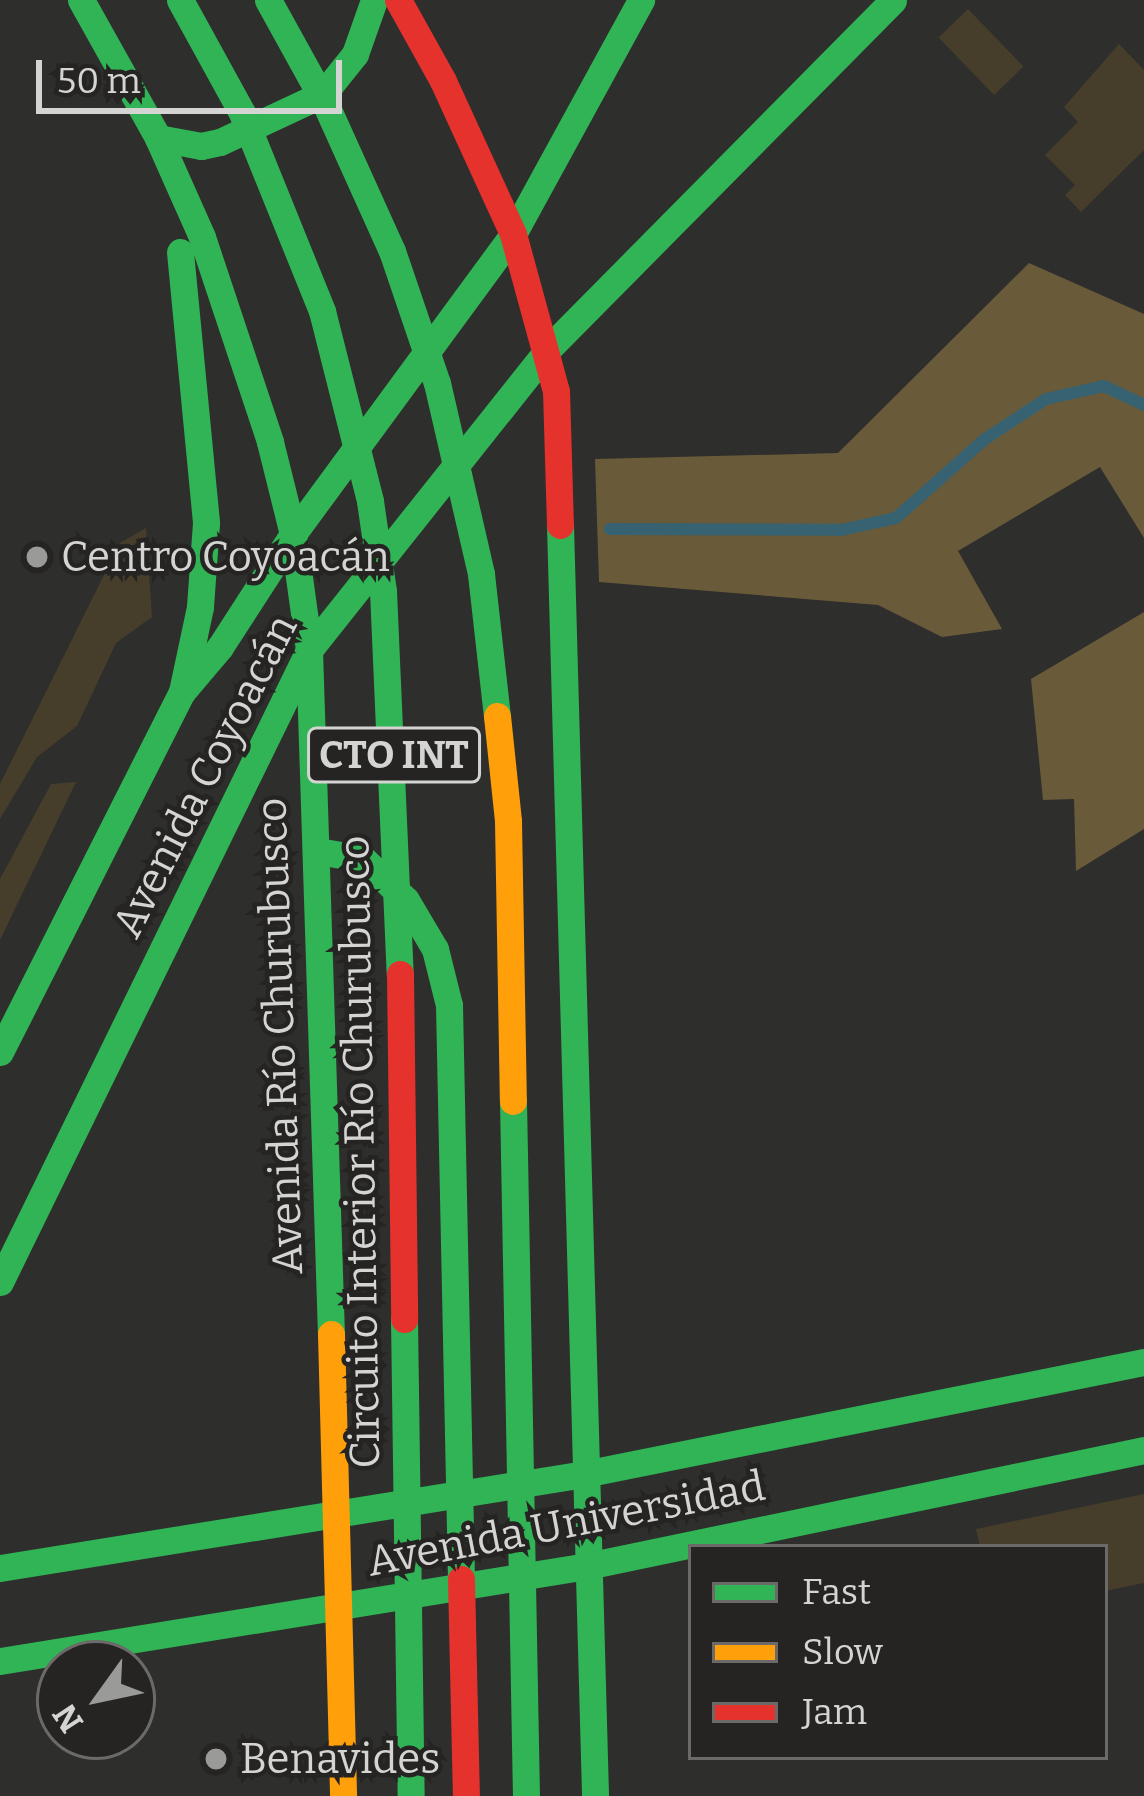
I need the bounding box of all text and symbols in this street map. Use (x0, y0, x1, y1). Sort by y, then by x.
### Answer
scale bar (42, 36, 348, 110)
text: 50 m (57, 59, 141, 103)
place label: Centro Coyoacán (61, 532, 390, 582)
marker: Centro Coyoacán (24, 544, 50, 570)
street label: Avenida Coyoacán (102, 606, 308, 946)
road number: CTO INT (307, 722, 481, 788)
street label: Avenida Río Churubusco (246, 797, 314, 1275)
street label: Circuito Interior Río Churubusco (329, 835, 391, 1469)
street label: Avenida Universidad (363, 1461, 769, 1587)
legend (688, 1544, 1108, 1760)
text: Fast (802, 1570, 871, 1614)
text: Slow (802, 1630, 883, 1674)
north arrow (36, 1640, 156, 1760)
text: Jam (802, 1690, 867, 1734)
text: N (45, 1696, 92, 1740)
place label: Benavides (240, 1734, 440, 1784)
marker: Benavides (203, 1746, 229, 1772)

